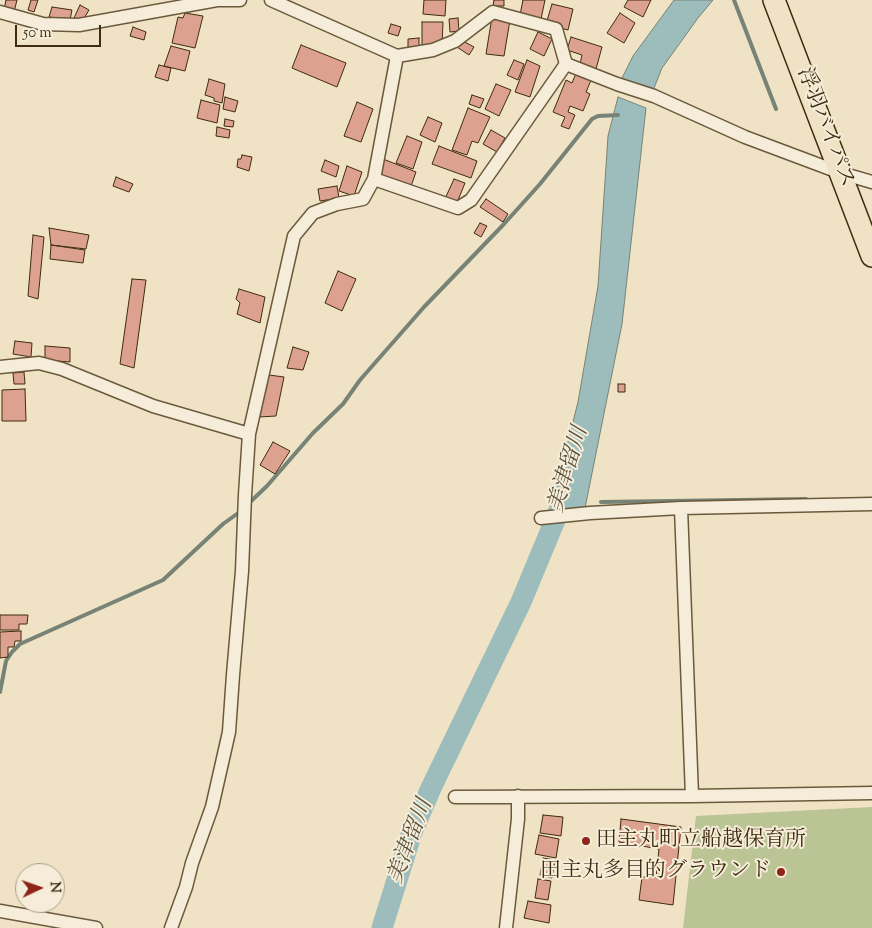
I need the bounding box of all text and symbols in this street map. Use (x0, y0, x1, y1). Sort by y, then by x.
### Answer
scale bar (18, 15, 104, 47)
text: 50 m (23, 23, 52, 44)
street label: 浮羽バイパス (790, 65, 858, 191)
water label: 美津留川 (545, 424, 595, 516)
water label: 美津留川 (384, 796, 440, 888)
place label: 田主丸町立船越保育所 (596, 828, 806, 854)
marker: 田主丸町立船越保育所 (580, 835, 592, 847)
place label: 田主丸多目的グラウンド (540, 859, 771, 885)
north arrow (15, 863, 65, 913)
marker: 田主丸多目的グラウンド (775, 866, 787, 878)
text: N (44, 881, 64, 893)

